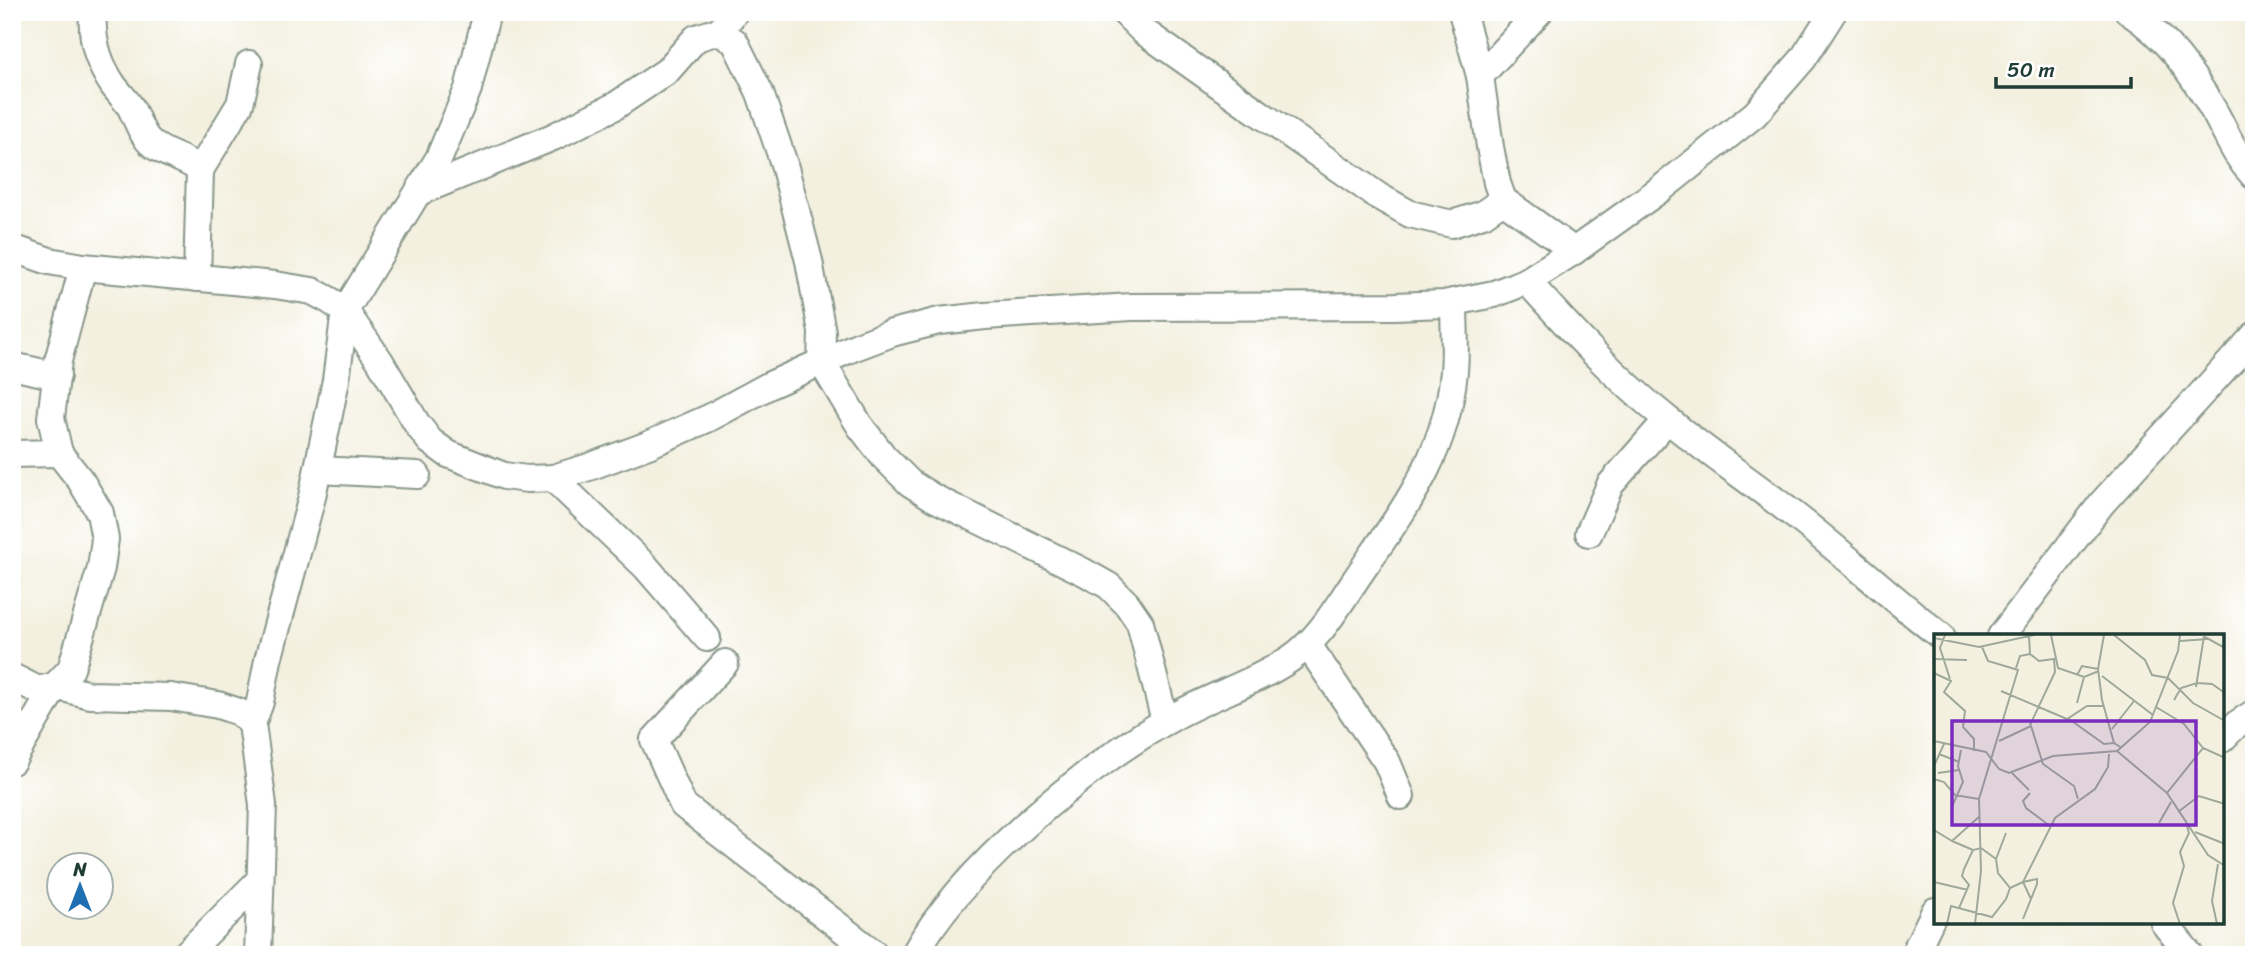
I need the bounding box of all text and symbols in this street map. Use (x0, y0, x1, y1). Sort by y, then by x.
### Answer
scale bar (1996, 46, 2131, 90)
text: 50 m (2007, 51, 2055, 89)
inset map (1934, 634, 2224, 925)
north arrow (46, 852, 116, 922)
text: N (72, 853, 87, 886)

